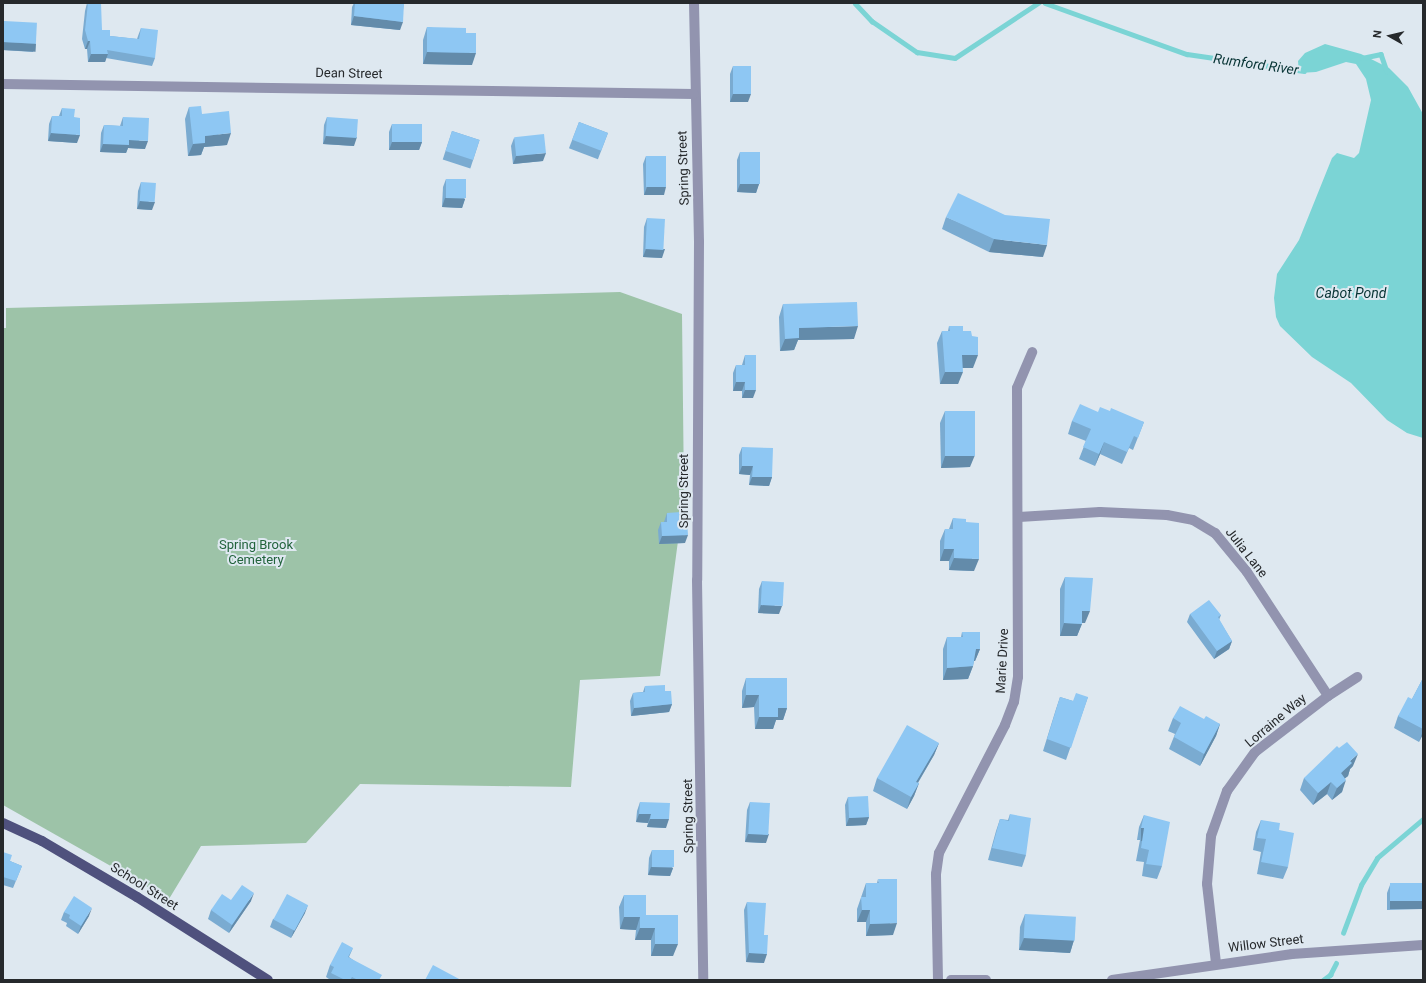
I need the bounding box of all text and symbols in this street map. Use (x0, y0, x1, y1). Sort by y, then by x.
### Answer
north arrow (1370, 16, 1410, 56)
text: N (1371, 30, 1385, 39)
water label: Rumford River (1212, 50, 1300, 78)
street label: Dean Street (315, 66, 383, 82)
street label: Spring Street (675, 130, 693, 206)
water label: Cabot Pond (1316, 285, 1386, 301)
street label: Spring Street (676, 454, 692, 528)
street label: Julia Lane (1222, 525, 1270, 581)
park label: Spring Brook Cemetery (219, 538, 293, 569)
street label: Marie Drive (994, 628, 1012, 694)
street label: Lorraine Way (1242, 691, 1310, 751)
street label: Spring Street (681, 779, 697, 853)
street label: School Street (107, 860, 181, 914)
street label: Willow Street (1227, 932, 1305, 956)

